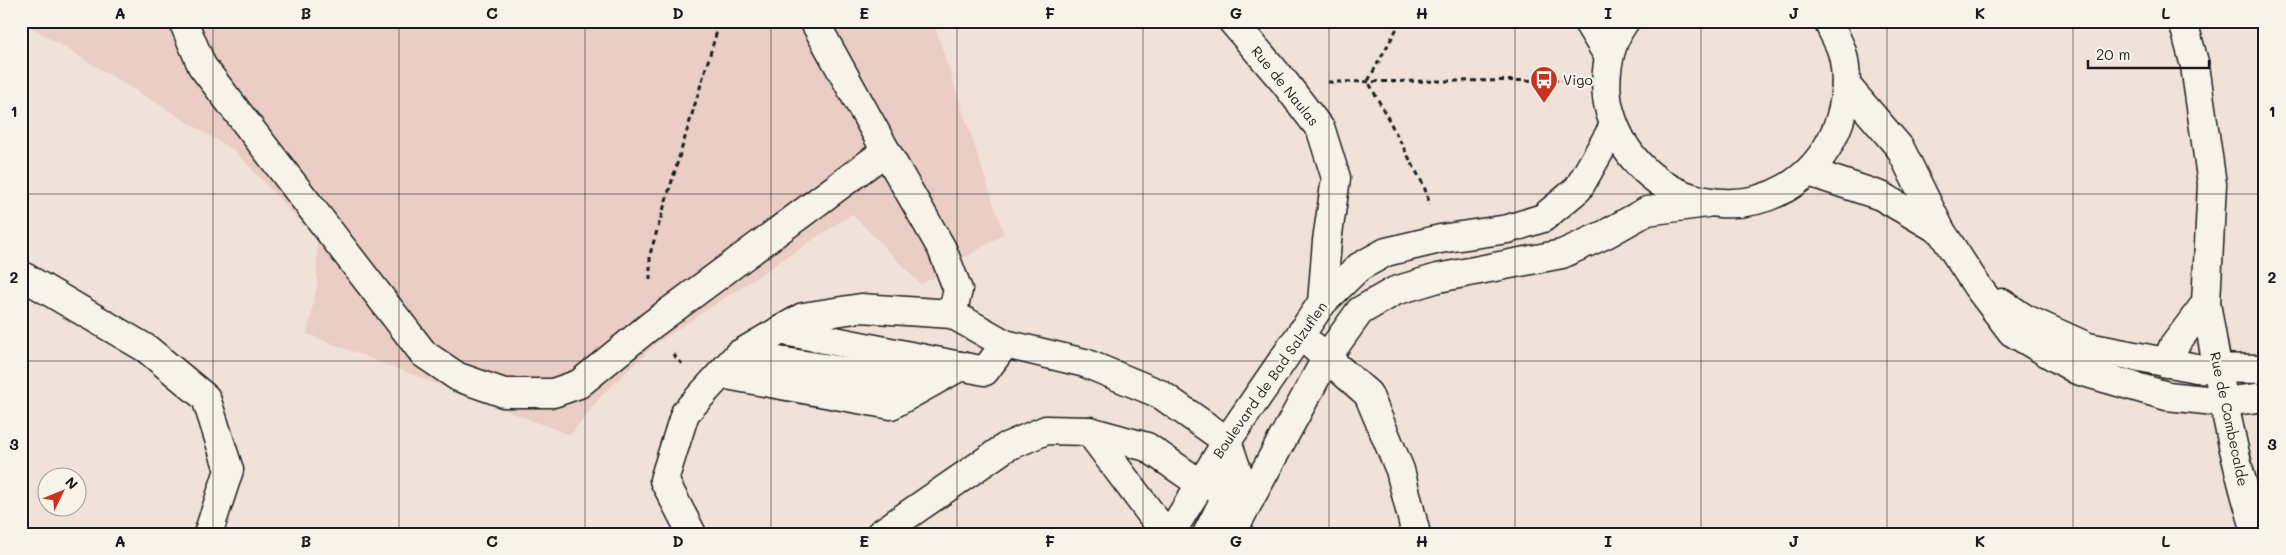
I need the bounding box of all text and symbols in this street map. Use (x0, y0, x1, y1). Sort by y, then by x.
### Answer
text: A (114, 2, 126, 23)
text: B (301, 2, 311, 23)
text: C (486, 2, 498, 23)
text: D (672, 2, 684, 23)
text: E (859, 2, 869, 23)
text: F (1045, 2, 1055, 23)
text: G (1230, 2, 1242, 23)
text: H (1416, 2, 1428, 23)
text: I (1604, 2, 1612, 23)
text: J (1789, 2, 1799, 23)
text: K (1975, 2, 1985, 23)
text: L (2161, 2, 2171, 23)
scale bar (2088, 38, 2210, 70)
street label: Rue de Naulas (1247, 42, 1323, 130)
text: 20 m (2096, 44, 2130, 64)
bus stop icon: Vigo (1529, 65, 1559, 104)
place label: Vigo (1563, 70, 1593, 89)
text: 1 (10, 100, 18, 121)
text: 1 (2268, 100, 2276, 121)
text: 2 (10, 266, 19, 287)
text: 2 (2268, 266, 2277, 287)
street label: Boulevard de Bad Salzuflen (1208, 298, 1331, 462)
street label: Rue de Combecalde (2206, 350, 2253, 488)
text: 3 (9, 433, 19, 454)
text: 3 (2267, 433, 2277, 454)
north arrow (38, 468, 88, 518)
text: N (61, 472, 82, 493)
text: A (114, 530, 126, 551)
text: B (301, 530, 311, 551)
text: C (486, 530, 498, 551)
text: D (672, 530, 684, 551)
text: E (859, 530, 869, 551)
text: F (1045, 530, 1055, 551)
text: G (1230, 530, 1242, 551)
text: H (1416, 530, 1428, 551)
text: I (1604, 530, 1612, 551)
text: J (1789, 530, 1799, 551)
text: K (1975, 530, 1985, 551)
text: L (2161, 530, 2171, 551)

